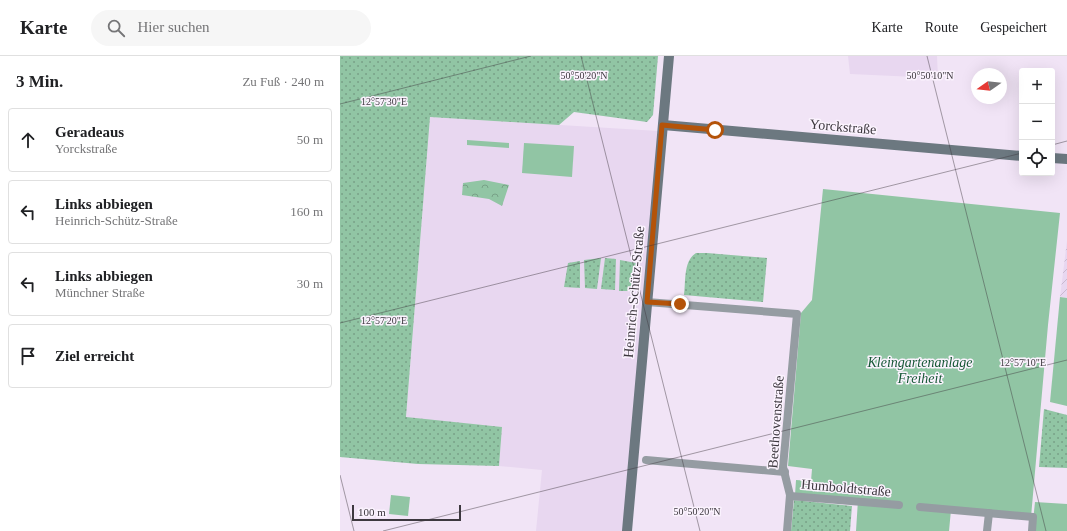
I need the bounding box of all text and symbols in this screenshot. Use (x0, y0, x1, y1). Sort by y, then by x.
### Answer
search box (91, 10, 371, 46)
text: Karte (20, 17, 67, 38)
icon: search (105, 17, 127, 39)
text: Hier suchen (137, 19, 210, 35)
text: Karte (872, 20, 903, 35)
text: Route (925, 20, 958, 35)
text: Gespeichert (980, 20, 1047, 35)
north arrow (971, 68, 1007, 104)
map controls (1019, 68, 1055, 176)
button: + (1019, 68, 1055, 104)
text: 50°50'20"N (560, 70, 608, 81)
text: 50°50'10"N (906, 70, 954, 81)
text: 3 Min. (16, 72, 63, 91)
text: Zu Fuß · 240 m (242, 74, 324, 89)
text: 12°57'30"E (361, 96, 407, 107)
button: − (1019, 104, 1055, 140)
street label: Yorckstraße (809, 117, 877, 137)
route start (706, 121, 724, 139)
text: Geradeaus (55, 124, 124, 140)
icon: ahead (17, 129, 39, 151)
text: 50 m (297, 132, 323, 147)
button: locate (1019, 140, 1055, 176)
text: Yorckstraße (55, 141, 117, 156)
text: Links abbiegen (55, 196, 153, 212)
icon: left (17, 201, 39, 223)
text: 160 m (290, 204, 323, 219)
text: Heinrich-Schütz-Straße (55, 213, 178, 228)
street label: Heinrich-Schütz-Straße (621, 226, 647, 358)
text: Links abbiegen (55, 268, 153, 284)
icon: left (17, 273, 39, 295)
text: 30 m (297, 276, 323, 291)
text: Münchner Straße (55, 285, 145, 300)
route end (671, 295, 689, 313)
text: 12°57'20"E (361, 315, 407, 326)
icon: arrive (17, 345, 39, 367)
text: Ziel erreicht (55, 348, 134, 364)
park label: Kleingartenanlage Freiheit (867, 355, 973, 386)
text: 12°57'10"E (1000, 357, 1046, 368)
street label: Beethovenstraße (765, 375, 787, 469)
street label: Humboldtstraße (800, 477, 892, 499)
scale bar (352, 503, 461, 522)
text: 100 m (358, 506, 386, 518)
text: 50°50'20"N (673, 506, 721, 517)

